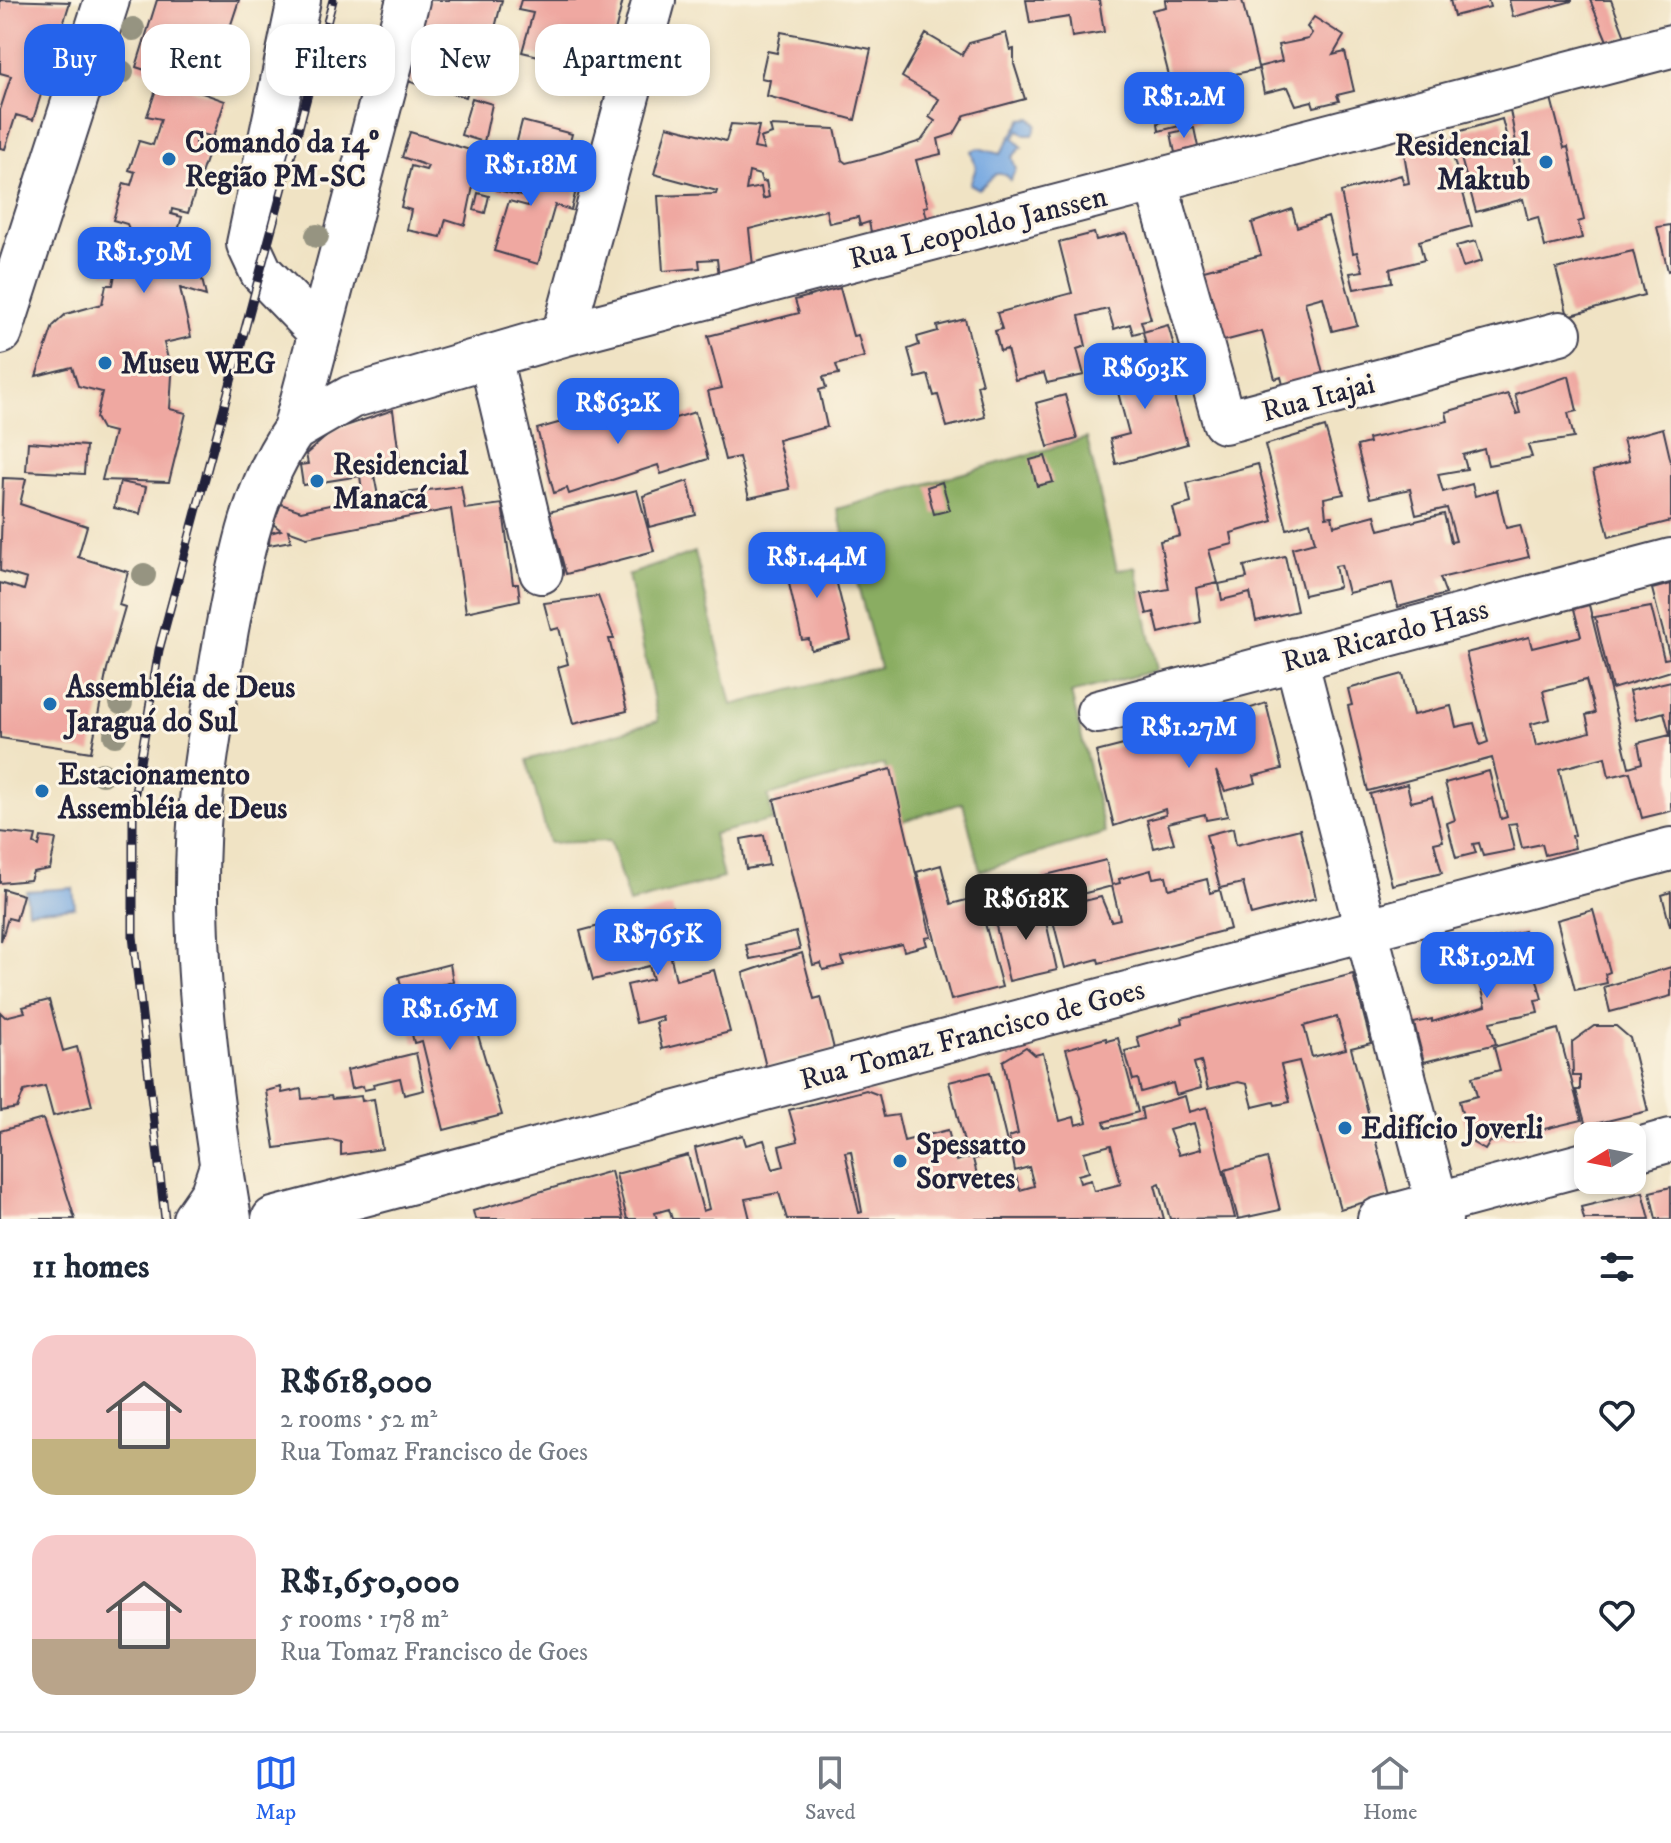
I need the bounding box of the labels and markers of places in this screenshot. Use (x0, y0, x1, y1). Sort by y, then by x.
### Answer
pin: R$1.2M (1119, 72, 1249, 140)
place label: Comando da 14º Região PM-SC (185, 125, 380, 196)
place label: Residencial Maktub (1395, 128, 1531, 199)
pin: R$1.18M (457, 140, 605, 208)
marker: Comando da 14º Região PM-SC (160, 150, 178, 168)
marker: Residencial Maktub (1537, 153, 1555, 171)
pin: R$1.59M (70, 227, 218, 295)
pin: R$693K (1080, 343, 1210, 411)
place label: Museu WEG (121, 346, 276, 383)
marker: Museu WEG (96, 354, 114, 372)
pin: R$632K (553, 378, 683, 446)
place label: Residencial Manacá (333, 447, 469, 518)
marker: Residencial Manacá (308, 472, 326, 490)
pin: R$1.44M (743, 532, 891, 600)
place label: Assembléia de Deus Jaraguá do Sul (63, 670, 295, 741)
marker: Assembléia de Deus Jaraguá do Sul (41, 695, 59, 713)
pin: R$1.27M (1115, 702, 1263, 770)
place label: Estacionamento Assembléia de Deus (57, 757, 287, 828)
marker: Estacionamento Assembléia de Deus (33, 782, 51, 800)
pin: R$618K (961, 874, 1091, 942)
pin: R$765K (593, 909, 723, 977)
pin: R$1.92M (1413, 932, 1561, 1000)
pin: R$1.65M (376, 984, 524, 1052)
place label: Edifício Joverli (1361, 1111, 1543, 1148)
marker: Edifício Joverli (1336, 1119, 1354, 1137)
place label: Spessatto Sorvetes (916, 1127, 1026, 1198)
marker: Spessatto Sorvetes (891, 1152, 909, 1170)

